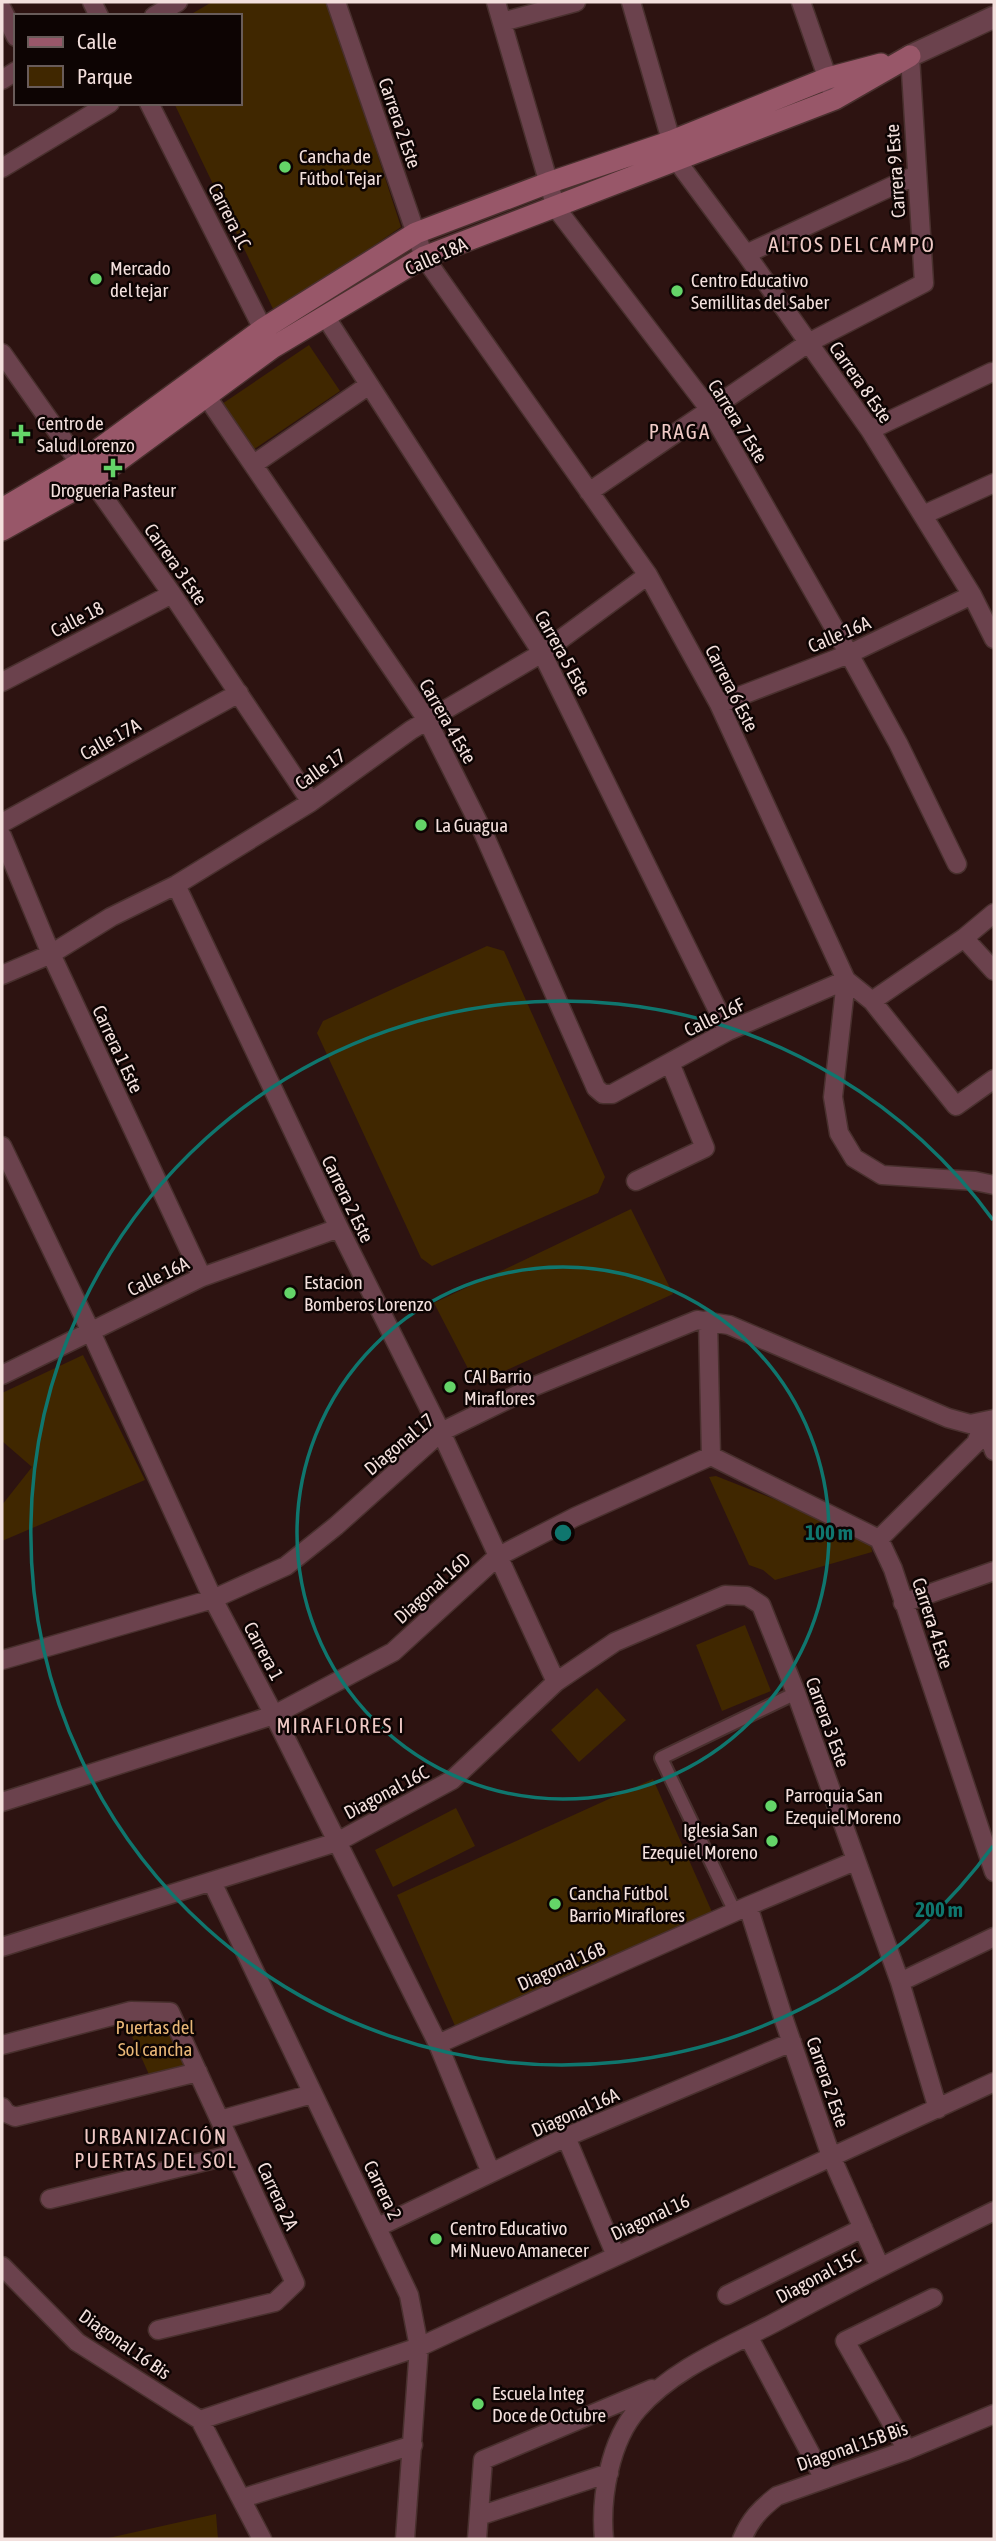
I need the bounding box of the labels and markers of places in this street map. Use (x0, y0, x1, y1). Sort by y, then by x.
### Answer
place label: Cancha de Fútbol Tejar (299, 145, 382, 189)
marker: Cancha de Fútbol Tejar (277, 159, 293, 175)
place label: Mercado del tejar (110, 257, 171, 301)
place label: Centro Educativo Semillitas del Saber (691, 269, 829, 313)
marker: Mercado del tejar (88, 271, 104, 287)
marker: Centro Educativo Semillitas del Saber (669, 283, 685, 299)
place label: Centro de Salud Lorenzo (37, 412, 135, 456)
marker: Centro de Salud Lorenzo (11, 424, 31, 444)
marker: Drogueria Pasteur (105, 460, 121, 476)
place label: Drogueria Pasteur (50, 479, 176, 501)
place label: La Guagua (435, 814, 508, 836)
marker: La Guagua (413, 817, 429, 833)
place label: Estacion Bomberos Lorenzo (304, 1271, 432, 1315)
marker: Estacion Bomberos Lorenzo (282, 1285, 298, 1301)
place label: CAI Barrio Miraflores (464, 1365, 535, 1409)
marker: CAI Barrio Miraflores (442, 1379, 458, 1395)
centre of rings (551, 1521, 575, 1545)
place label: Parroquia San Ezequiel Moreno (785, 1784, 901, 1828)
marker: Parroquia San Ezequiel Moreno (763, 1798, 779, 1814)
place label: Iglesia San Ezequiel Moreno (642, 1819, 758, 1863)
marker: Iglesia San Ezequiel Moreno (764, 1833, 780, 1849)
place label: Cancha Fútbol Barrio Miraflores (569, 1882, 685, 1926)
marker: Cancha Fútbol Barrio Miraflores (547, 1896, 563, 1912)
place label: Centro Educativo Mi Nuevo Amanecer (450, 2217, 589, 2261)
marker: Centro Educativo Mi Nuevo Amanecer (428, 2231, 444, 2247)
place label: Escuela Integ Doce de Octubre (492, 2382, 606, 2426)
marker: Escuela Integ Doce de Octubre (470, 2396, 486, 2412)

